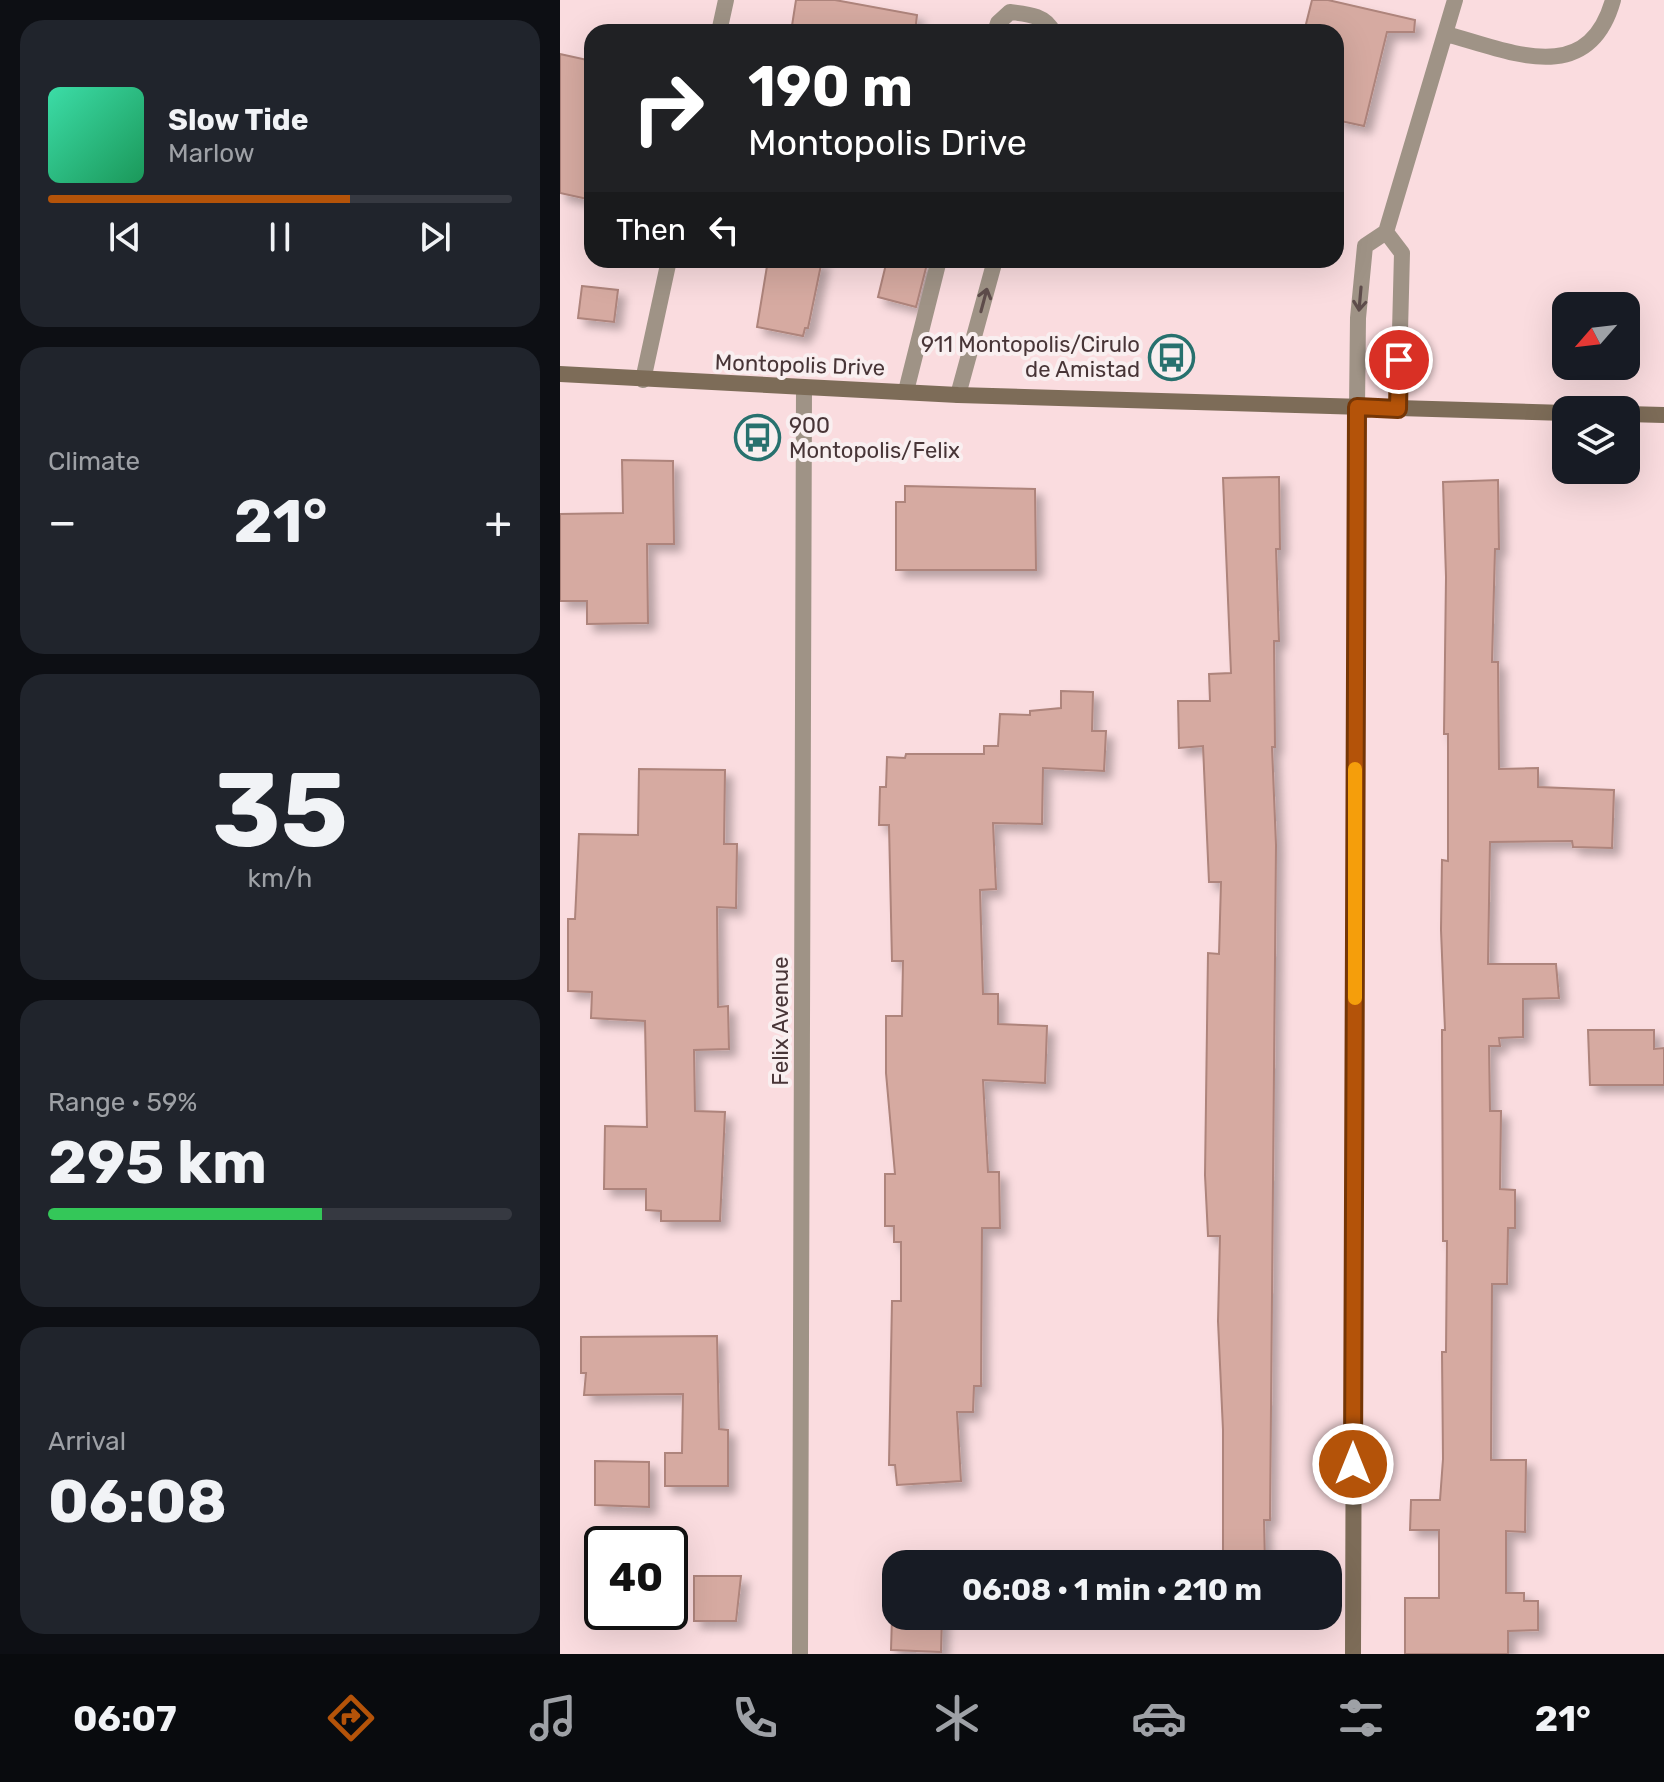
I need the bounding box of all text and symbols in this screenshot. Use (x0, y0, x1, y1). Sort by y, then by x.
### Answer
text: 190 m (748, 54, 913, 120)
icon: right (616, 56, 720, 160)
text: Slow Tide (168, 102, 308, 138)
text: Montopolis Drive (748, 121, 1027, 164)
text: Marlow (168, 138, 255, 169)
icon: left (702, 208, 746, 252)
text: Then (616, 212, 686, 248)
icon: previous (103, 215, 147, 259)
icon: pause (258, 215, 302, 259)
icon: next (413, 215, 457, 259)
one-way arrow (1352, 285, 1367, 312)
one-way arrow (977, 288, 992, 314)
north arrow (1552, 292, 1640, 380)
map controls (1552, 292, 1640, 484)
pin (1365, 326, 1433, 394)
place label: 911 Montopolis/Cirulo de Amistad (921, 331, 1140, 383)
bus stop icon: 911 Montopolis/Cirulo de Amistad (1147, 333, 1195, 381)
icon: arrive (1377, 338, 1421, 382)
street label: Montopolis Drive (714, 349, 886, 381)
button: layers (1552, 396, 1640, 484)
place label: 900 Montopolis/Felix (789, 412, 960, 464)
bus stop icon: 900 Montopolis/Felix (734, 414, 782, 462)
text: Climate (48, 446, 140, 477)
text: 21° (234, 486, 327, 557)
text: − (48, 496, 77, 548)
text: + (485, 496, 512, 548)
text: 35 (212, 749, 348, 872)
text: km/h (248, 863, 312, 894)
street label: Felix Avenue (767, 956, 794, 1086)
text: Range · 59% (48, 1087, 197, 1118)
text: 295 km (48, 1127, 267, 1198)
position arrow (1311, 1422, 1395, 1506)
text: Arrival (48, 1426, 126, 1457)
text: 06:08 (48, 1466, 227, 1537)
speed limit sign: 40 (584, 1526, 688, 1630)
text: 06:08 · 1 min · 210 m (962, 1572, 1262, 1608)
icon: directions (323, 1690, 379, 1746)
icon: music (525, 1690, 581, 1746)
icon: phone (727, 1690, 783, 1746)
icon: climate (929, 1690, 985, 1746)
icon: car (1131, 1690, 1187, 1746)
icon: filters (1333, 1690, 1389, 1746)
text: 06:07 (73, 1697, 177, 1740)
text: 21° (1535, 1697, 1591, 1740)

